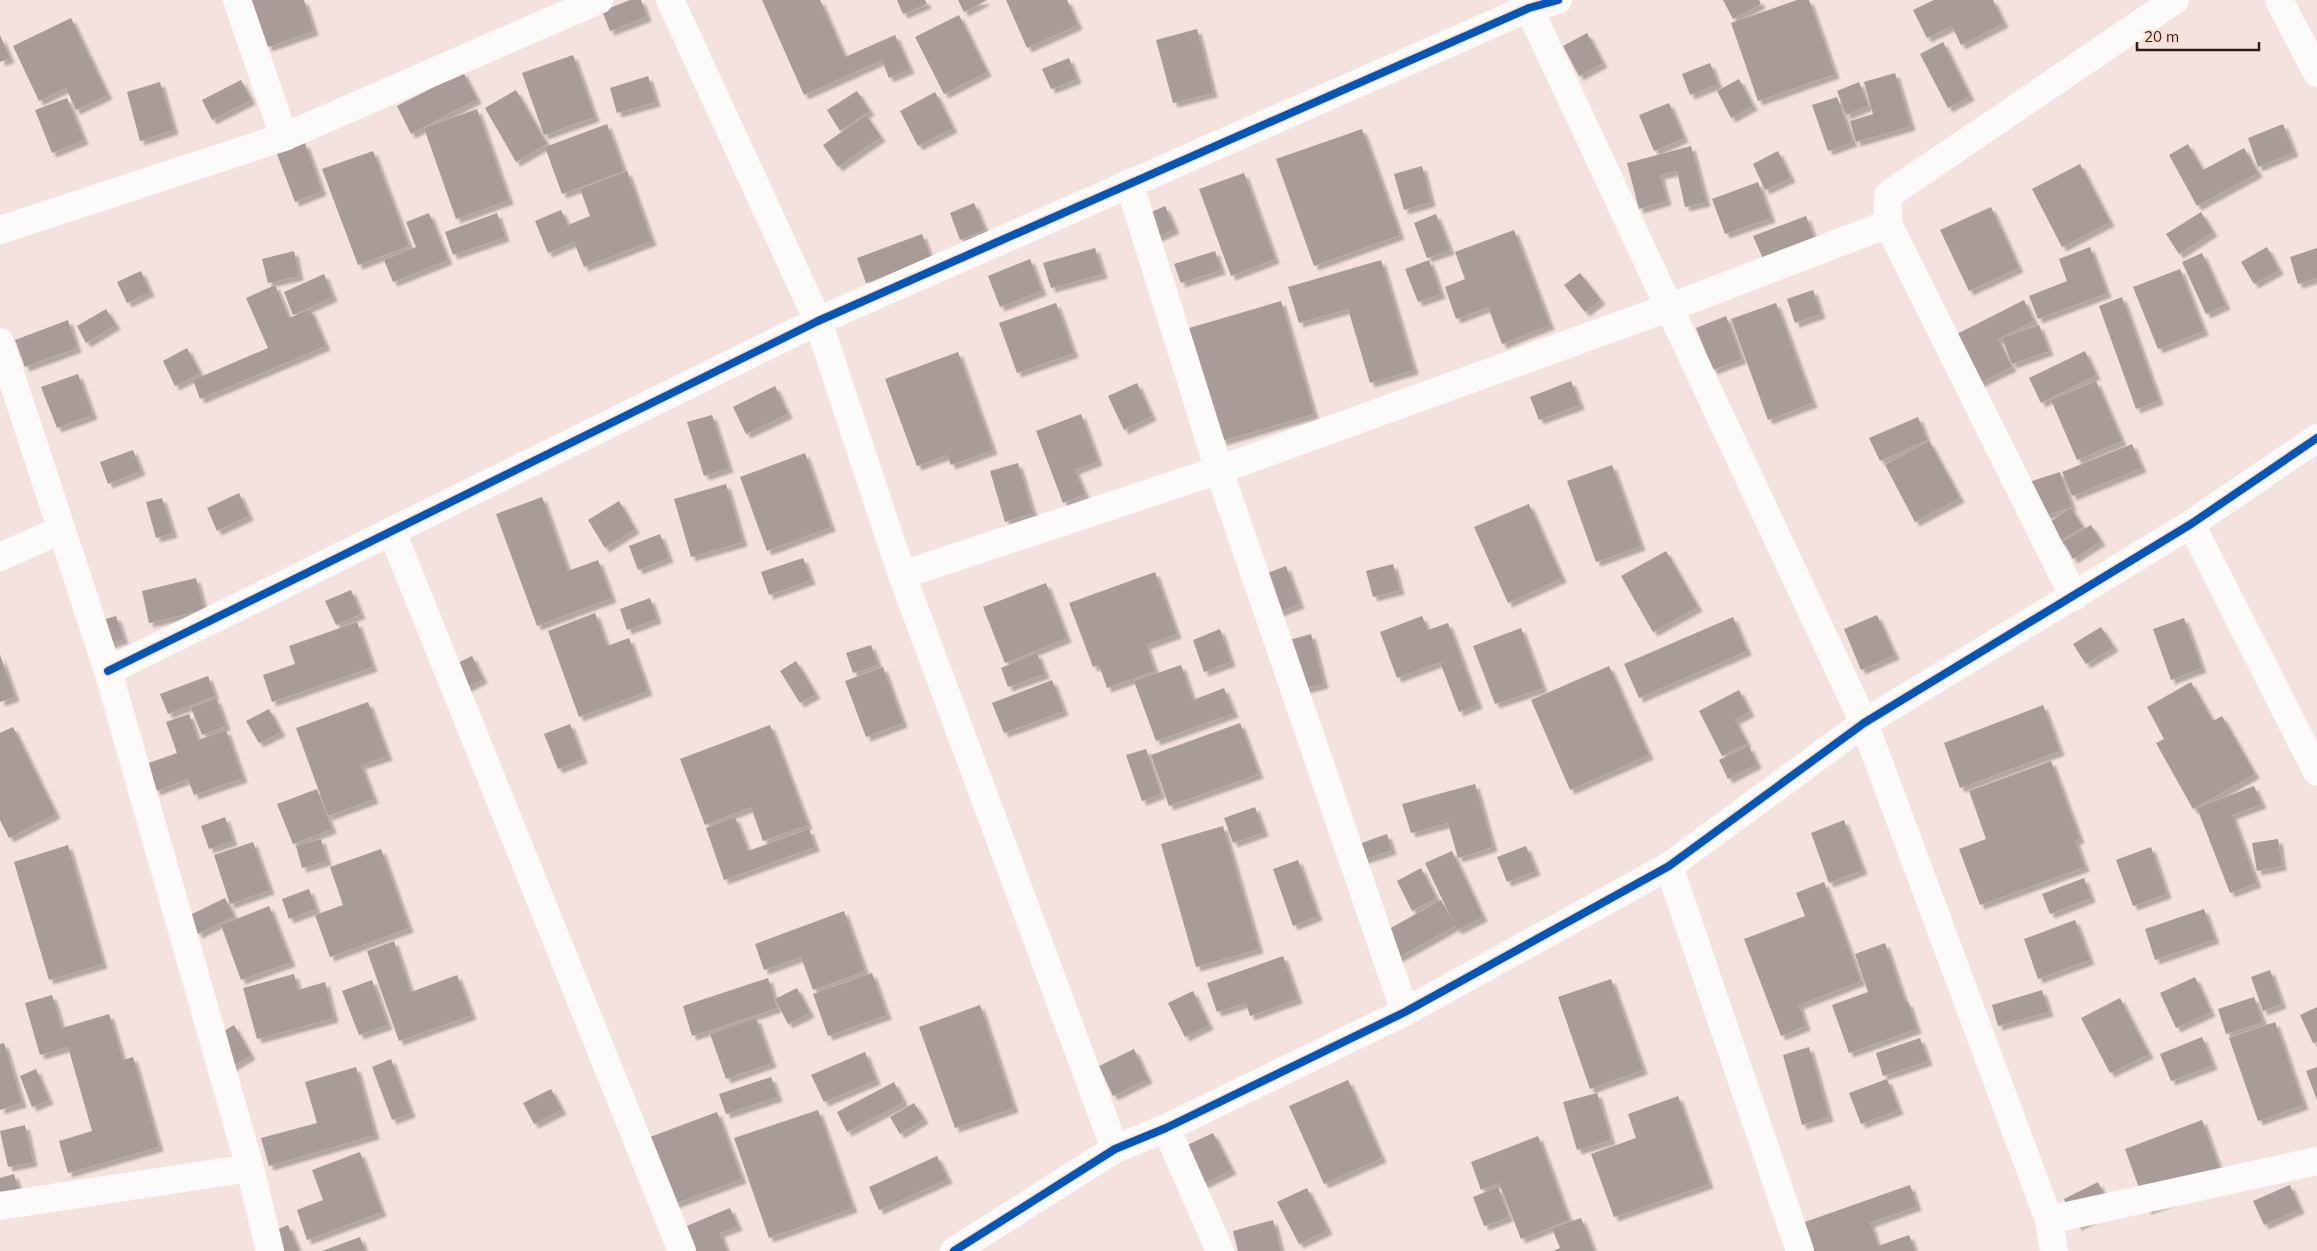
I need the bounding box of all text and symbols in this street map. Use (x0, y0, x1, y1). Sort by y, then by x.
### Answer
scale bar (2137, 20, 2260, 52)
text: 20 m (2144, 27, 2179, 46)

